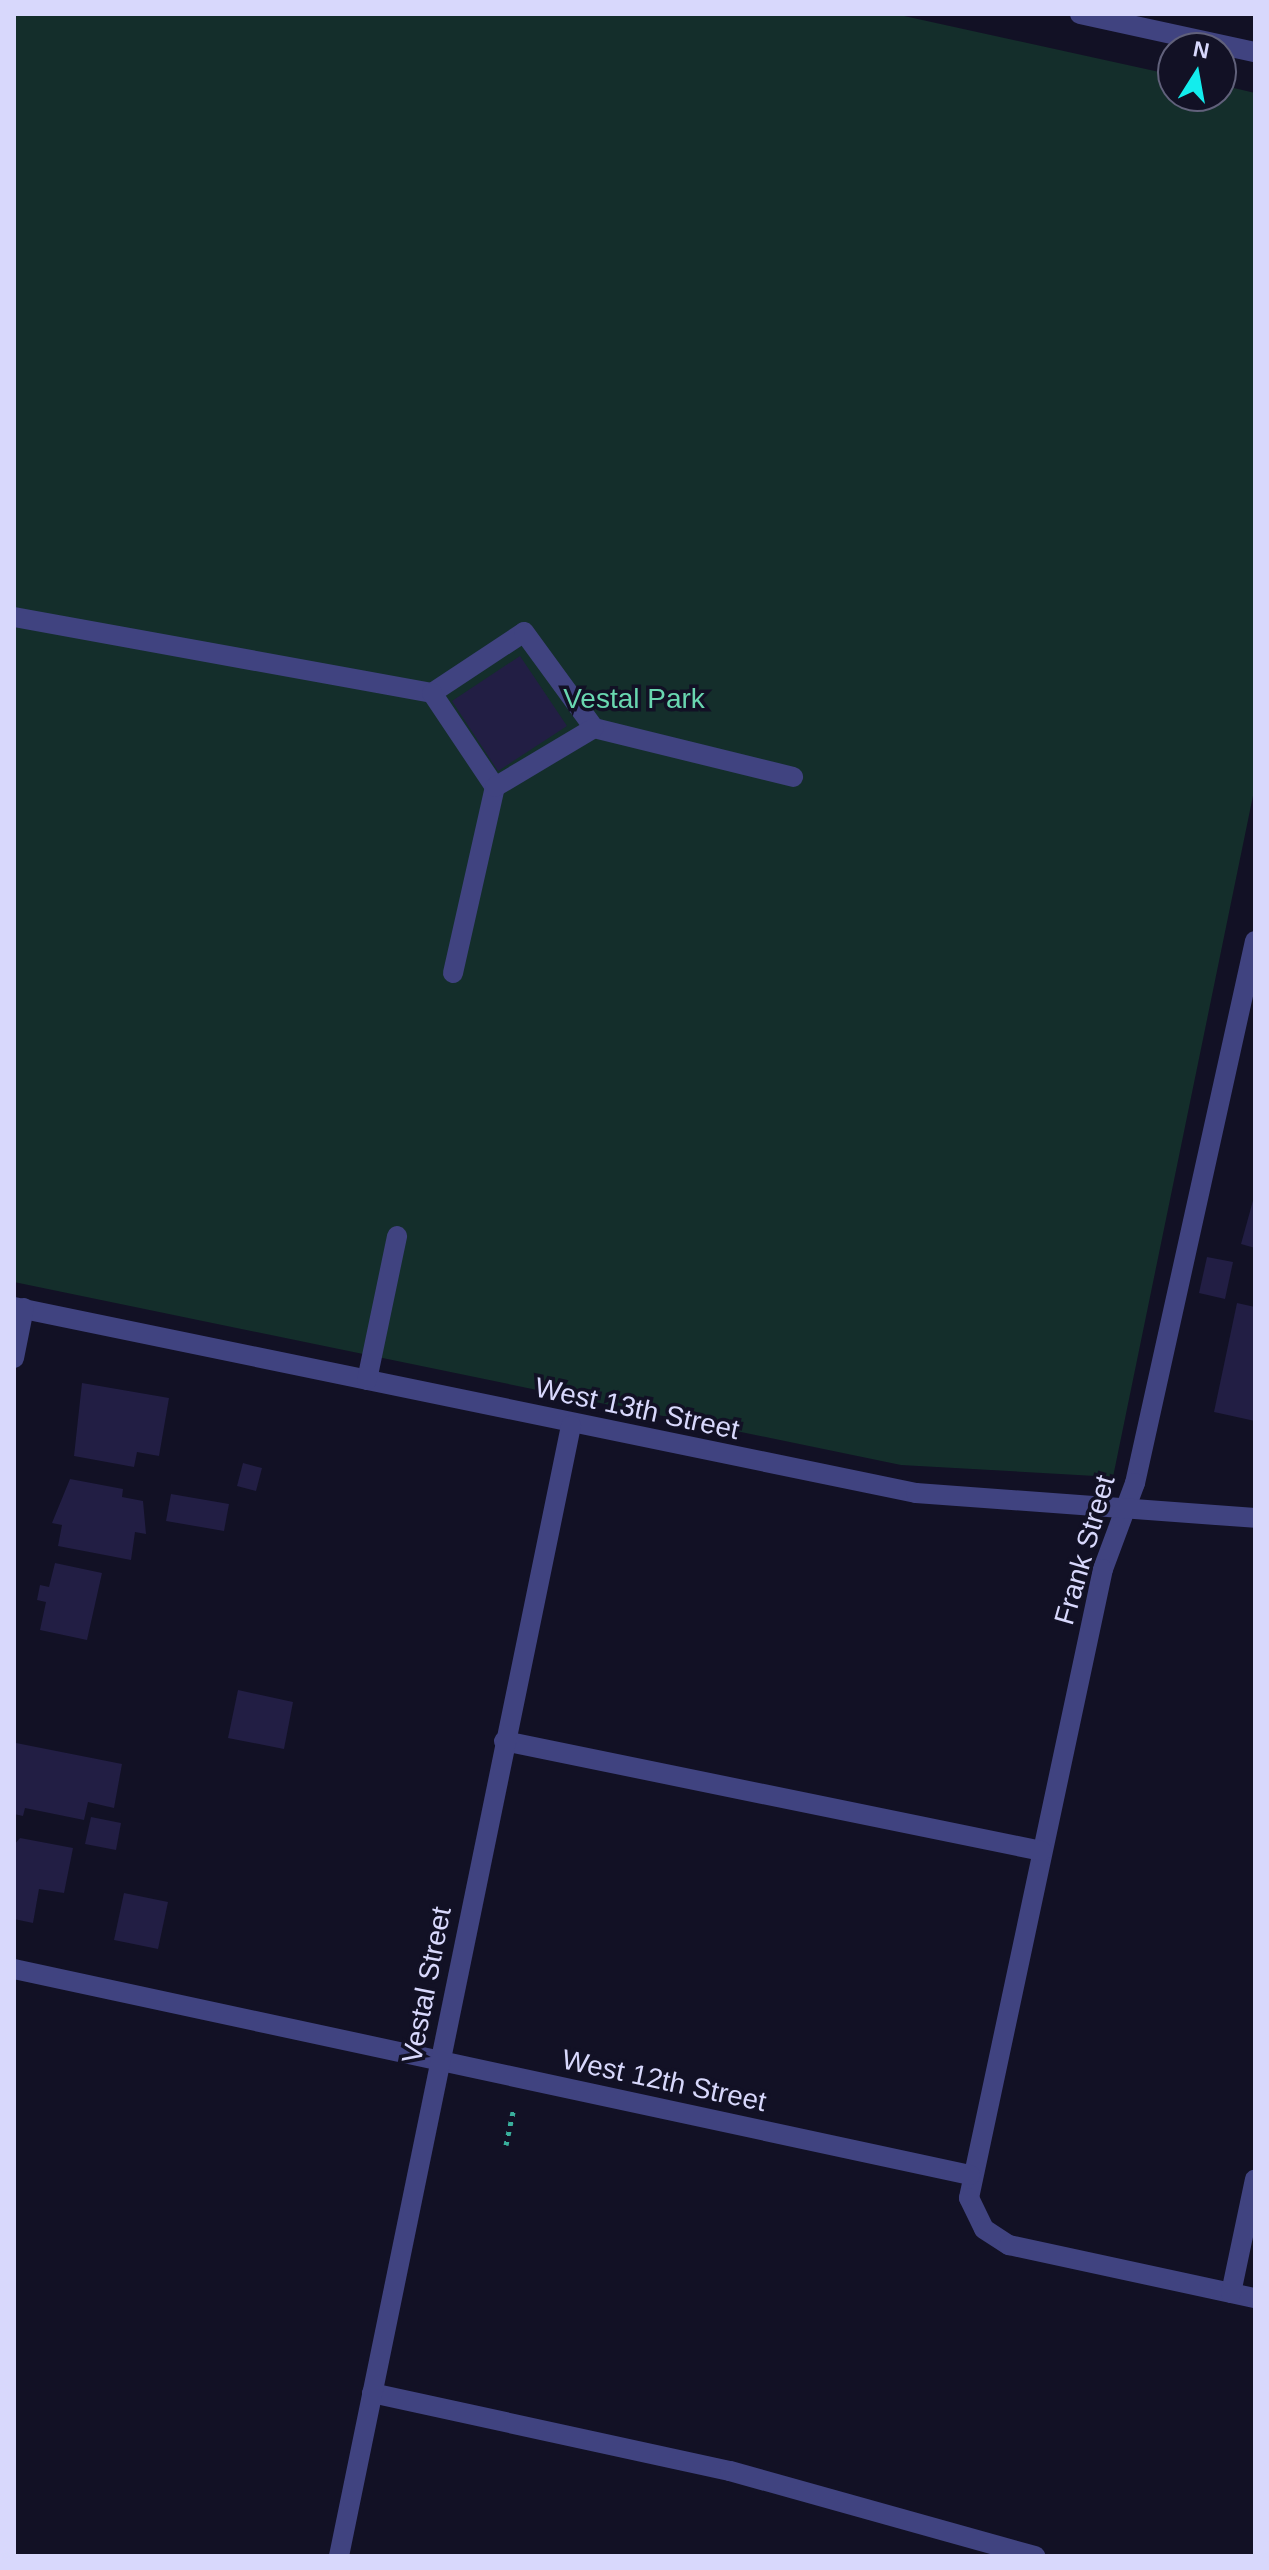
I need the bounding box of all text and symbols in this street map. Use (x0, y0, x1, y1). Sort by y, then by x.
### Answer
north arrow (1157, 32, 1237, 112)
text: N (1191, 36, 1211, 64)
park label: Vestal Park (563, 682, 705, 716)
street label: West 13th Street (532, 1371, 742, 1447)
street label: Frank Street (1048, 1471, 1122, 1629)
street label: Vestal Street (395, 1904, 459, 2066)
street label: West 12th Street (559, 2043, 769, 2119)

